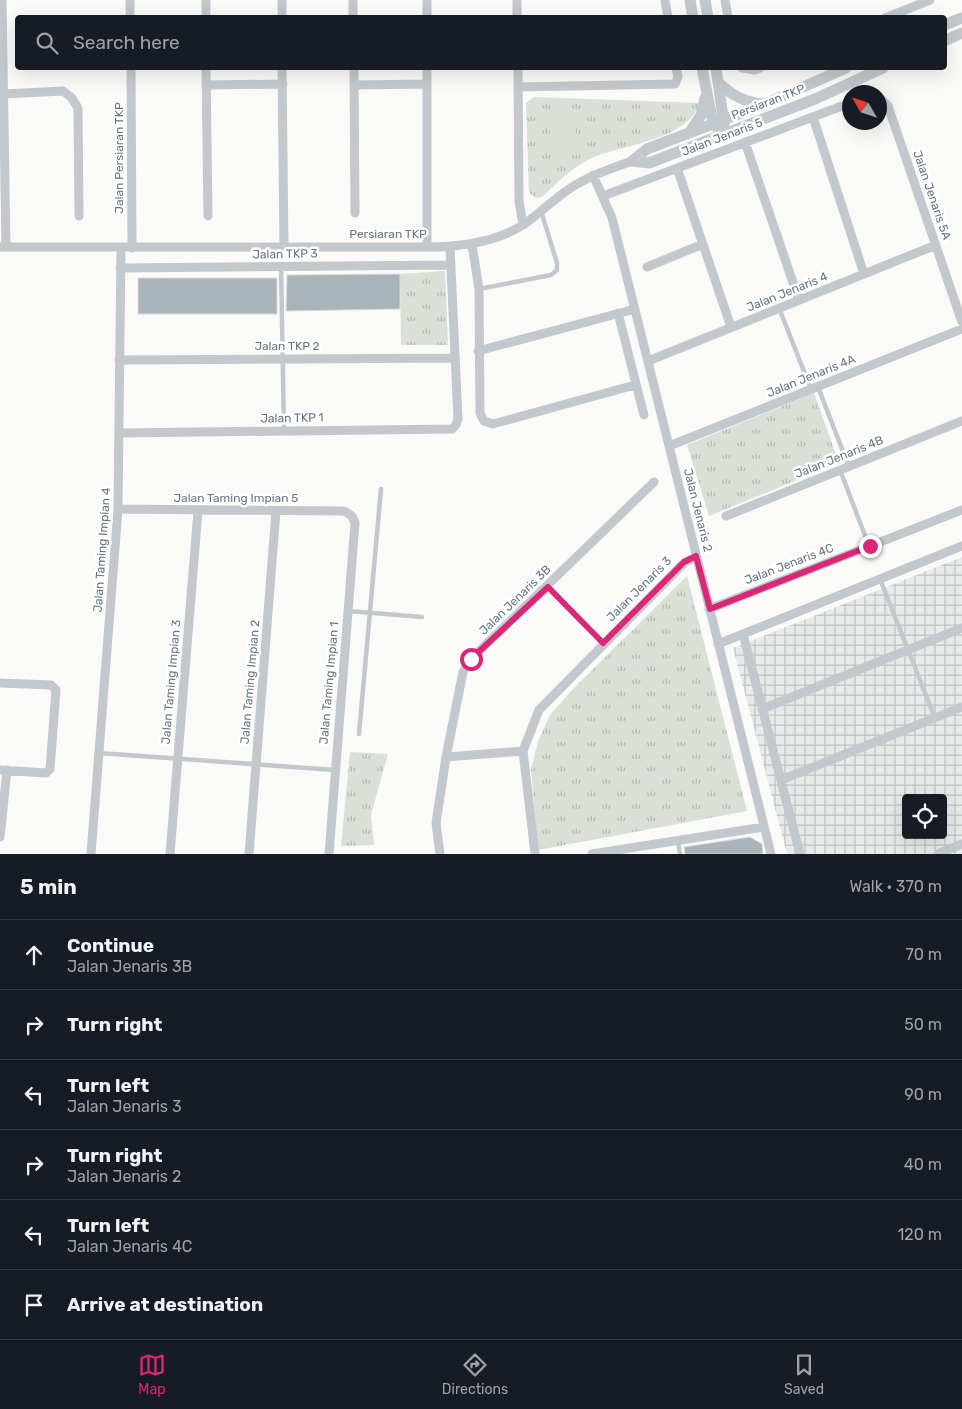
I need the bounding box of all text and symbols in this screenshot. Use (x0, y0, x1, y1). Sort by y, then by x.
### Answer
search box (15, 15, 947, 70)
icon: search (33, 29, 61, 57)
text: Search here (73, 31, 180, 54)
street label: Persiaran TKP (729, 81, 807, 122)
north arrow (842, 85, 887, 130)
street label: Jalan Persiaran TKP (112, 102, 126, 214)
street label: Jalan Jenaris 5 (679, 115, 765, 159)
street label: Jalan Jenaris 5A (910, 148, 954, 242)
street label: Persiaran TKP (349, 227, 427, 241)
street label: Jalan TKP 3 (252, 246, 318, 262)
street label: Jalan Jenaris 4 (744, 269, 830, 315)
street label: Jalan TKP 2 (254, 339, 320, 353)
street label: Jalan Jenaris 4A (765, 352, 857, 400)
street label: Jalan TKP 1 (260, 410, 324, 426)
street label: Jalan Jenaris 4B (793, 433, 885, 481)
street label: Jalan Jenaris 2 (681, 467, 715, 553)
street label: Jalan Taming Impian 4 (91, 486, 113, 613)
street label: Jalan Taming Impian 5 (173, 491, 299, 505)
route end (859, 535, 882, 558)
street label: Jalan Jenaris 4C (743, 541, 835, 587)
street label: Jalan Jenaris 3 (604, 554, 674, 624)
street label: Jalan Jenaris 3B (476, 562, 554, 638)
street label: Jalan Taming Impian 3 (159, 619, 183, 745)
street label: Jalan Taming Impian 2 (238, 619, 262, 745)
street label: Jalan Taming Impian 1 (317, 621, 341, 745)
route start (460, 648, 483, 671)
map controls (902, 794, 947, 839)
button: locate (902, 794, 947, 839)
text: 5 min (20, 874, 77, 899)
text: Walk · 370 m (849, 877, 942, 896)
text: Continue (67, 934, 154, 957)
icon: ahead (20, 941, 48, 969)
text: 70 m (905, 945, 942, 964)
text: Jalan Jenaris 3B (67, 957, 192, 976)
icon: right (20, 1011, 48, 1039)
text: Turn right (67, 1013, 162, 1036)
text: 50 m (904, 1015, 942, 1034)
text: Turn left (67, 1074, 149, 1097)
icon: left (20, 1081, 48, 1109)
text: 90 m (904, 1085, 942, 1104)
text: Jalan Jenaris 3 (67, 1097, 182, 1116)
text: Turn right (67, 1144, 162, 1167)
icon: right (20, 1151, 48, 1179)
text: 40 m (904, 1155, 942, 1174)
text: Jalan Jenaris 2 (67, 1167, 181, 1186)
text: Turn left (67, 1214, 149, 1237)
icon: left (20, 1221, 48, 1249)
text: 120 m (897, 1225, 942, 1244)
text: Jalan Jenaris 4C (67, 1237, 193, 1256)
icon: arrive (20, 1291, 48, 1319)
text: Arrive at destination (67, 1293, 263, 1316)
tab: Map (138, 1351, 166, 1398)
tab: Directions (442, 1351, 508, 1398)
tab: Saved (784, 1351, 824, 1398)

